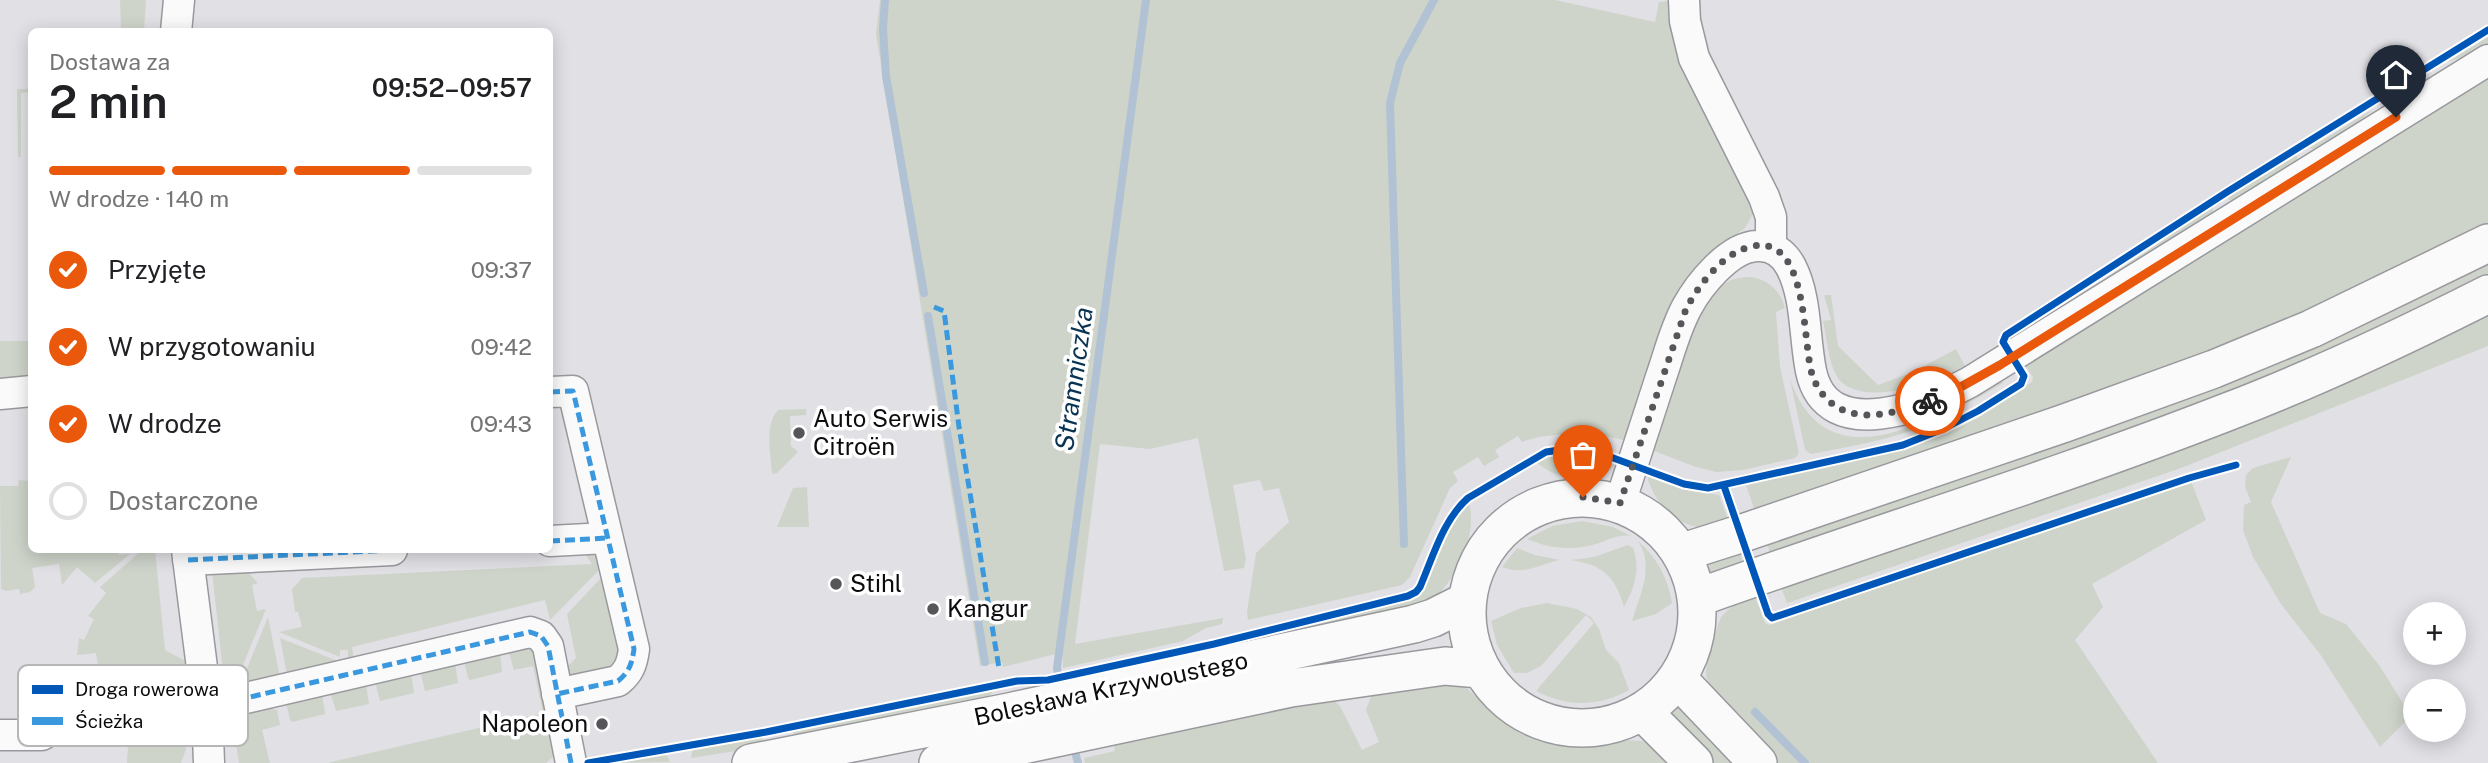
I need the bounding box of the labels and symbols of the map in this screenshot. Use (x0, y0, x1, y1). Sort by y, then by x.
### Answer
pin (2366, 45, 2426, 117)
water label: Stramniczka (1048, 305, 1099, 453)
courier (1895, 366, 1965, 436)
place label: Auto Serwis Citroën (813, 404, 948, 460)
marker: Auto Serwis Citroën (791, 425, 807, 441)
pin (1553, 425, 1613, 497)
place label: Stihl (850, 569, 902, 597)
marker: Stihl (828, 576, 844, 592)
place label: Kangur (947, 594, 1028, 622)
marker: Kangur (925, 601, 941, 617)
street label: Bolesława Krzywoustego (971, 645, 1250, 731)
legend (18, 665, 248, 746)
text: Droga rowerowa (75, 678, 219, 700)
place label: Napoleon (481, 709, 588, 737)
text: Ścieżka (75, 710, 143, 732)
marker: Napoleon (594, 716, 610, 732)

